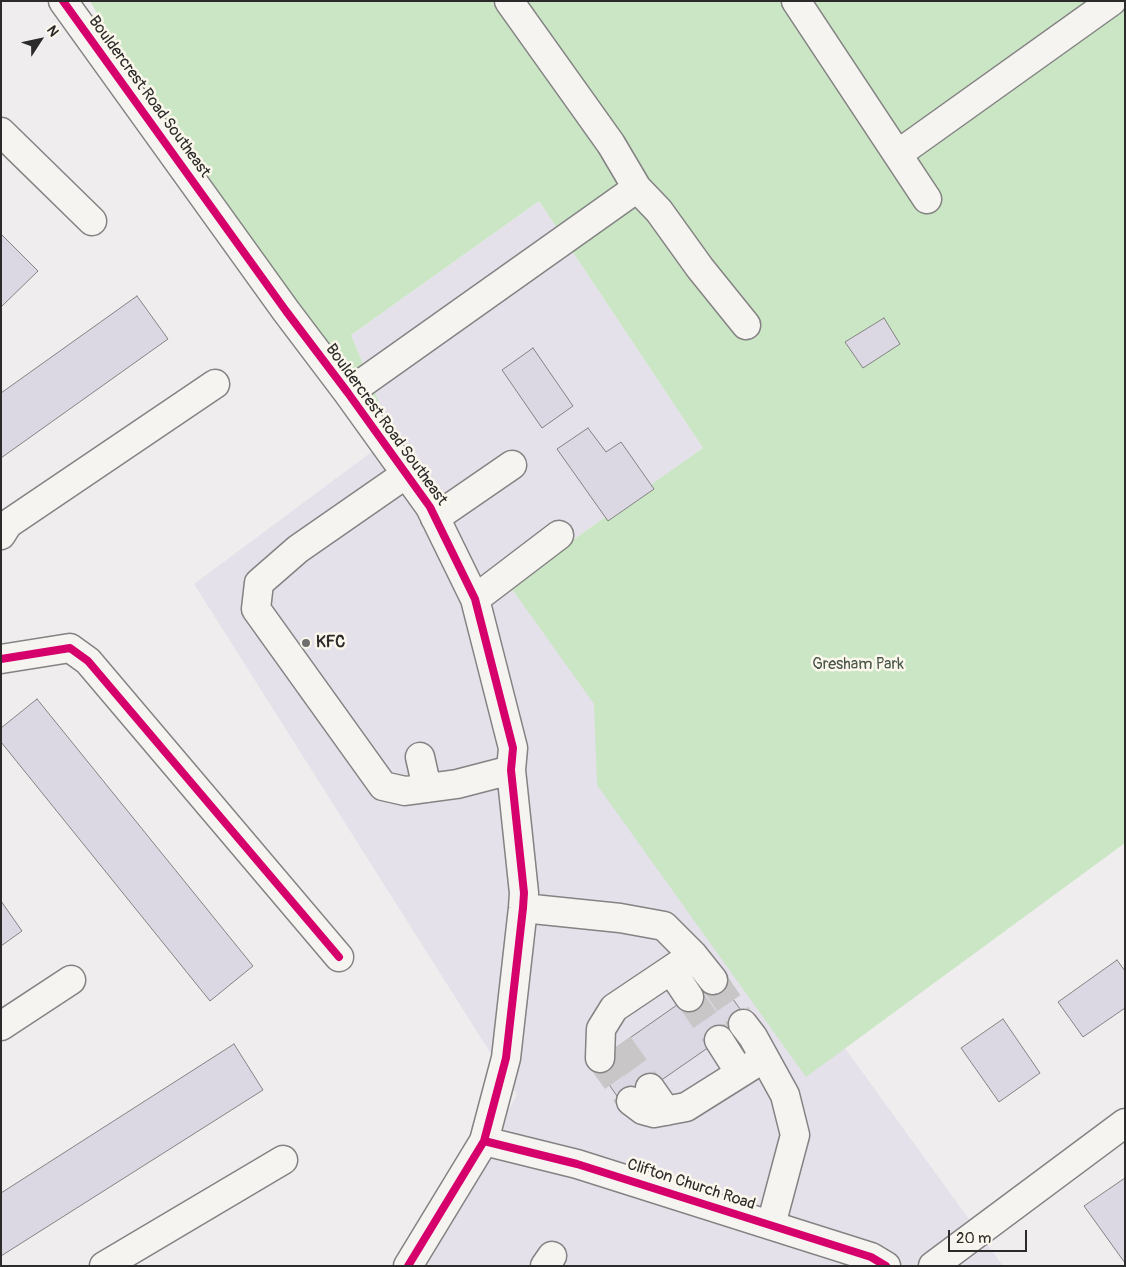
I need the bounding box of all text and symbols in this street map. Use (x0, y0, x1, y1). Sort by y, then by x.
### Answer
street label: Bouldercrest Road Southeast (84, 12, 214, 182)
north arrow (15, 15, 65, 65)
text: N (43, 22, 62, 40)
street label: Bouldercrest Road Southeast (321, 340, 451, 510)
place label: KFC (316, 633, 345, 653)
marker: KFC (300, 637, 312, 649)
park label: Gresham Park (812, 655, 904, 675)
street label: Clifton Church Road (624, 1155, 758, 1215)
scale bar (951, 1220, 1030, 1252)
text: 20 m (956, 1229, 991, 1248)

